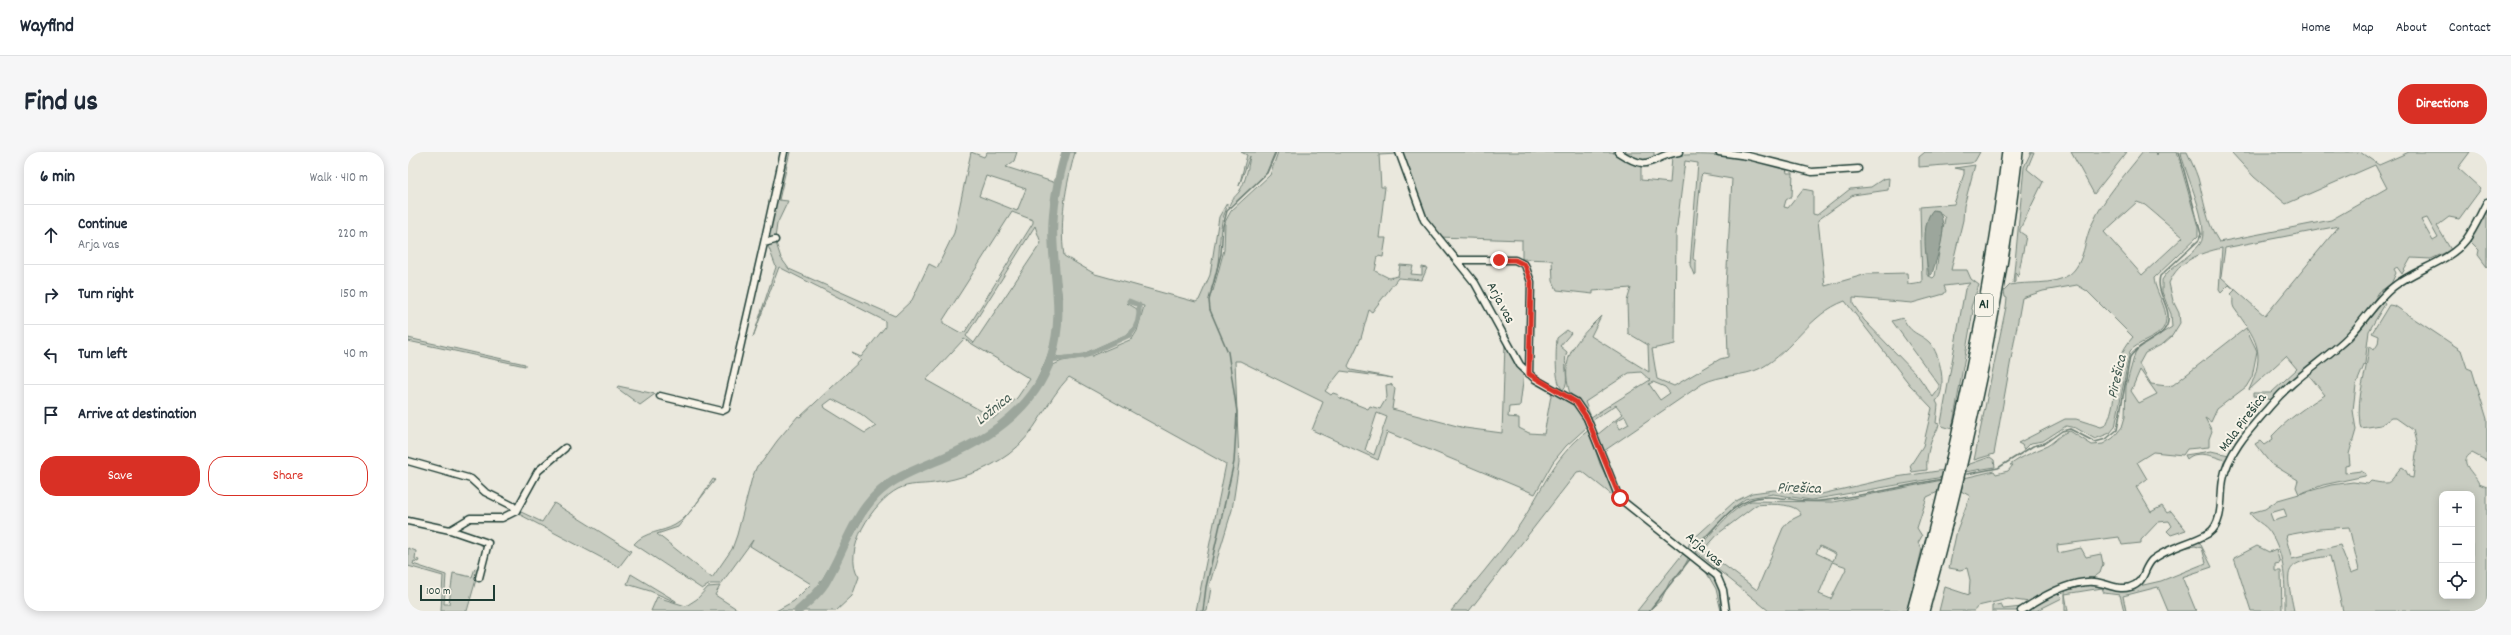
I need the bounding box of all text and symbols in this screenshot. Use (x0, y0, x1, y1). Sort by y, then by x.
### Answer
text: Wayfind (20, 14, 74, 41)
text: Home (2301, 18, 2330, 38)
text: Map (2352, 18, 2374, 38)
text: About (2396, 18, 2427, 38)
text: Contact (2449, 18, 2491, 38)
text: Find us (24, 84, 98, 124)
button: Directions (2398, 84, 2487, 124)
text: 6 min (40, 166, 75, 190)
text: Walk · 410 m (310, 169, 368, 188)
text: Continue (78, 214, 127, 236)
icon: ahead (40, 224, 62, 246)
text: 220 m (338, 225, 368, 244)
text: Arja vas (78, 236, 119, 255)
route end (1490, 251, 1508, 269)
street label: Arja vas (1481, 279, 1519, 327)
icon: right (40, 284, 62, 306)
text: Turn right (78, 284, 134, 306)
text: 150 m (340, 285, 368, 304)
road number: A1 (1975, 294, 1993, 316)
icon: left (40, 344, 62, 366)
text: Turn left (78, 344, 127, 366)
text: 40 m (344, 345, 368, 364)
water label: Pirešica (2102, 352, 2134, 401)
water label: Ložnica (971, 388, 1017, 431)
street label: Mala Pirešica (2214, 389, 2272, 457)
icon: arrive (40, 404, 62, 426)
text: Arrive at destination (78, 404, 196, 426)
button: Save (40, 456, 200, 496)
button: Share (208, 456, 368, 496)
water label: Pirešica (1777, 477, 1822, 501)
route start (1611, 489, 1629, 507)
map controls (2439, 491, 2475, 599)
button: + (2439, 491, 2475, 527)
button: − (2439, 527, 2475, 563)
street label: Arja vas (1681, 528, 1727, 572)
button: locate (2439, 563, 2475, 599)
scale bar (420, 583, 495, 602)
text: 100 m (426, 584, 450, 600)

